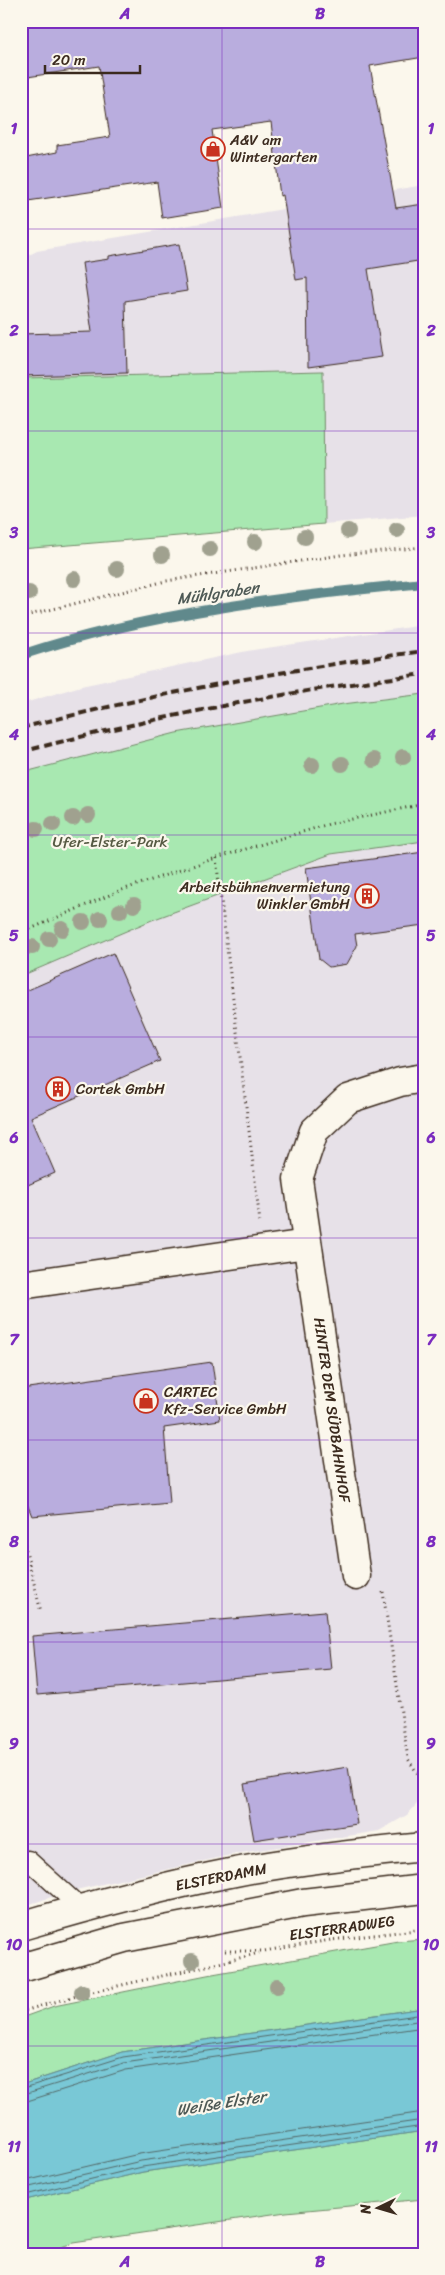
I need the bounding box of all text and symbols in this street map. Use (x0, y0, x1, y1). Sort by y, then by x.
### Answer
text: A (119, 0, 130, 28)
text: B (315, 0, 326, 28)
scale bar (45, 42, 140, 74)
text: 20 m (52, 47, 86, 73)
text: 1 (11, 114, 18, 143)
text: 1 (428, 114, 435, 143)
place label: A&V am Wintergarten (229, 127, 317, 170)
shop icon: A&V am Wintergarten (200, 136, 226, 162)
text: 2 (8, 316, 19, 345)
text: 2 (425, 316, 436, 345)
text: 3 (9, 518, 19, 547)
text: 3 (426, 518, 436, 547)
water label: Mühlgraben (175, 573, 263, 613)
text: 4 (8, 720, 19, 749)
text: 4 (425, 720, 436, 749)
park label: Ufer-Elster-Park (52, 829, 168, 855)
place label: Arbeitsbühnenvermietung Winkler GmbH (178, 874, 350, 917)
building icon: Arbeitsbühnenvermietung Winkler GmbH (354, 883, 380, 909)
text: 5 (9, 921, 19, 950)
text: 5 (426, 921, 436, 950)
building icon: Cortek GmbH (45, 1076, 71, 1102)
place label: Cortek GmbH (76, 1076, 165, 1102)
text: 6 (8, 1123, 19, 1152)
text: 6 (425, 1123, 436, 1152)
street label: HINTER DEM SÜDBAHNHOF (306, 1316, 358, 1505)
text: 7 (9, 1325, 20, 1354)
text: 7 (426, 1325, 437, 1354)
place label: CARTEC Kfz-Service GmbH (164, 1379, 287, 1422)
shop icon: CARTEC Kfz-Service GmbH (133, 1388, 159, 1414)
text: 8 (8, 1527, 19, 1556)
text: 8 (425, 1527, 436, 1556)
text: 9 (9, 1729, 19, 1758)
text: 9 (426, 1729, 436, 1758)
street label: ELSTERDAMM (173, 1855, 270, 1899)
street label: ELSTERRADWEG (287, 1908, 397, 1948)
text: 10 (6, 1930, 22, 1959)
text: 10 (423, 1930, 439, 1959)
water label: Weiße Elster (174, 2081, 271, 2124)
text: 11 (7, 2132, 21, 2161)
text: 11 (424, 2132, 438, 2161)
north arrow (352, 2182, 402, 2232)
text: N (353, 2203, 379, 2216)
text: A (119, 2247, 130, 2275)
text: B (315, 2247, 326, 2275)

